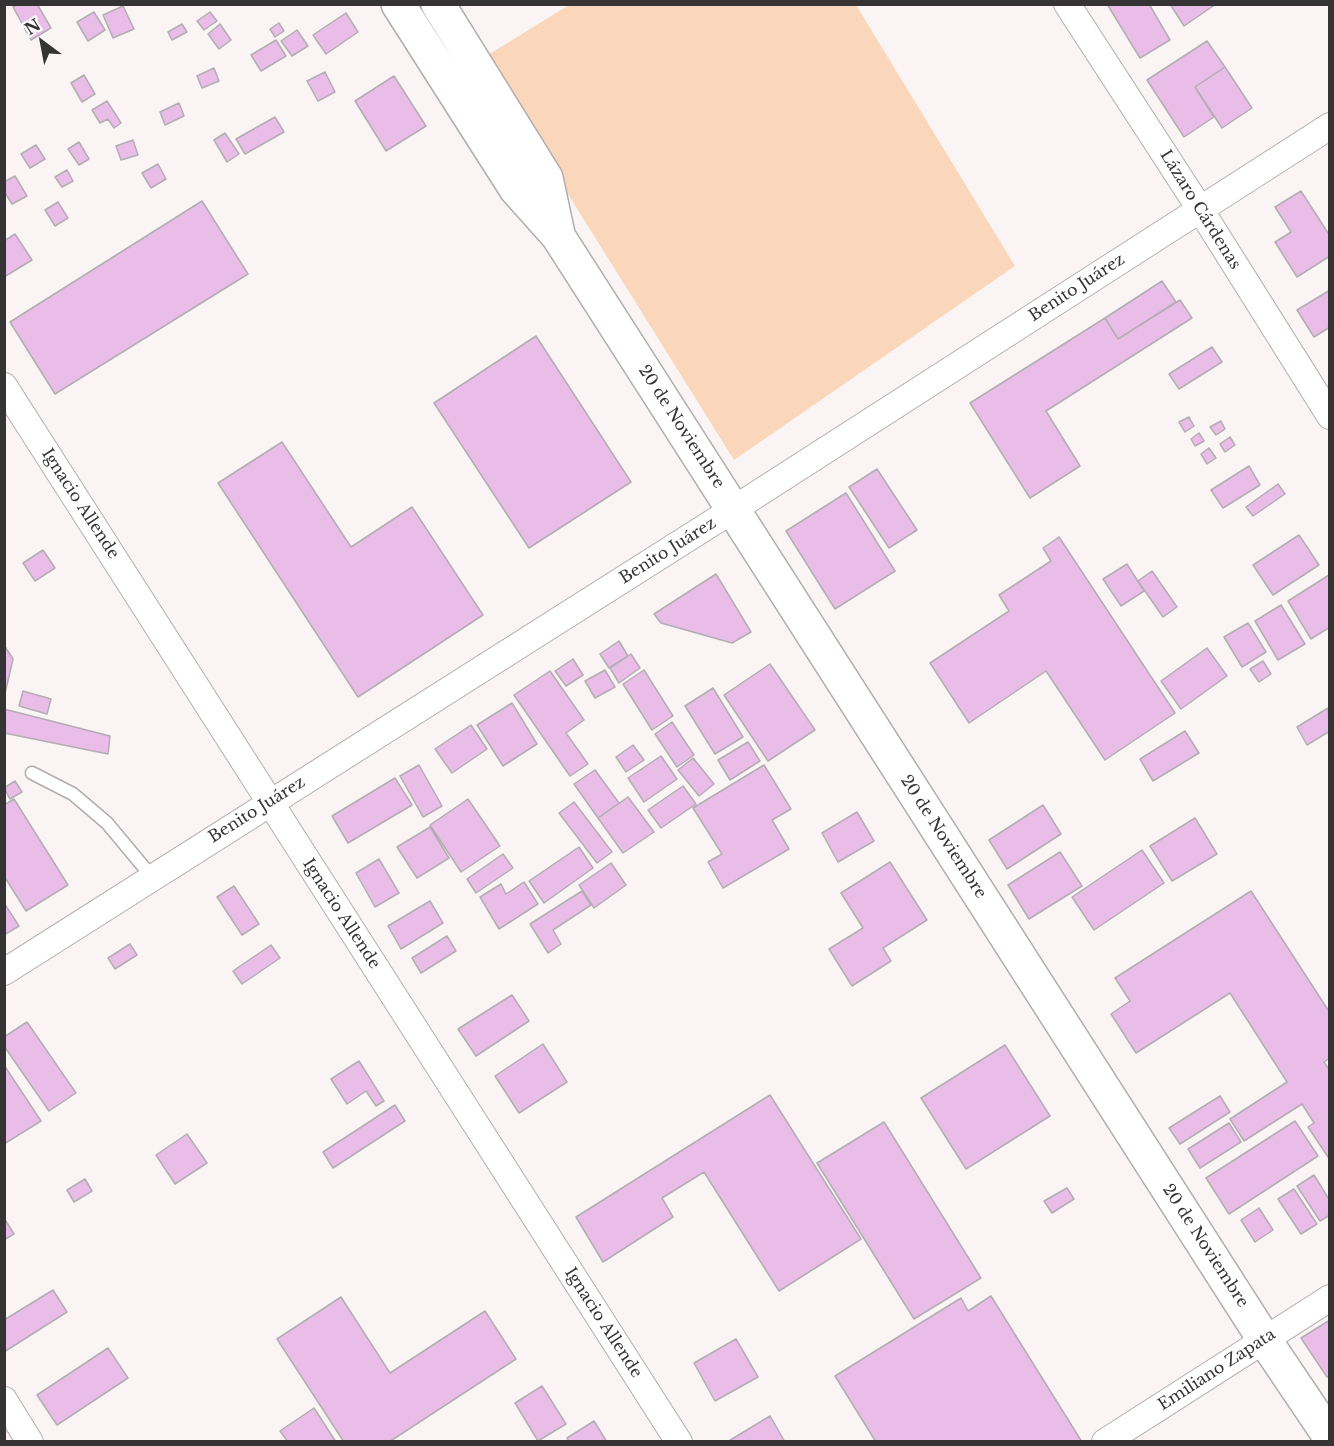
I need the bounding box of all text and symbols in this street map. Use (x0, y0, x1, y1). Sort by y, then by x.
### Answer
north arrow (12, 12, 72, 72)
text: N (21, 14, 44, 39)
street label: Lázaro Cárdenas (1156, 147, 1244, 273)
street label: Benito Juárez (1026, 250, 1128, 326)
street label: 20 de Noviembre (634, 362, 728, 492)
street label: Ignacio Allende (37, 445, 123, 563)
street label: Benito Juárez (616, 514, 720, 588)
street label: 20 de Noviembre (896, 772, 990, 902)
street label: Benito Juárez (205, 773, 309, 847)
street label: Ignacio Allende (298, 855, 384, 973)
street label: 20 de Noviembre (1158, 1181, 1252, 1311)
street label: Ignacio Allende (560, 1264, 646, 1382)
street label: Emiliano Zapata (1155, 1325, 1279, 1415)

